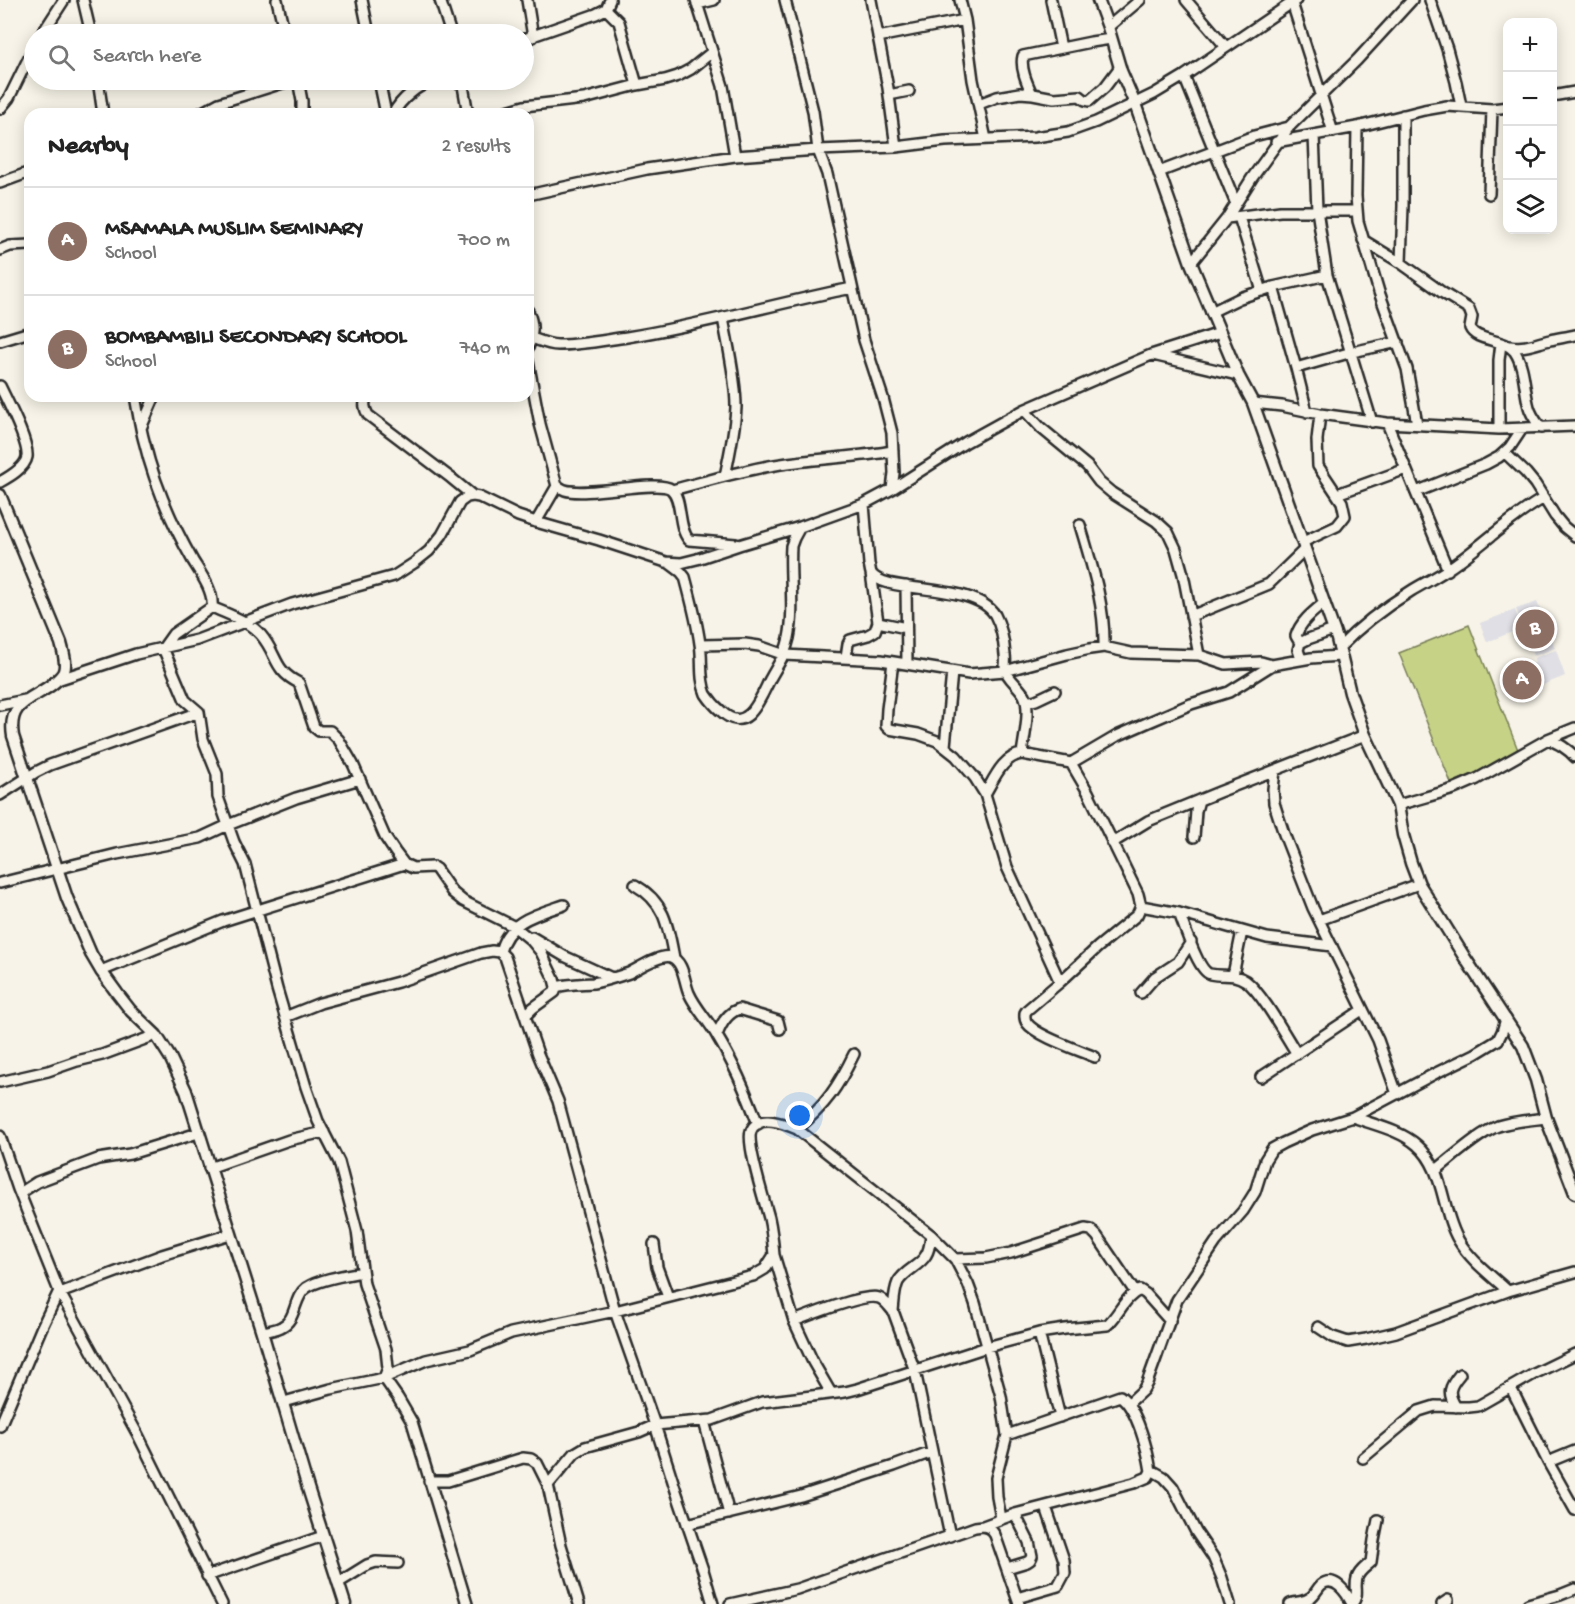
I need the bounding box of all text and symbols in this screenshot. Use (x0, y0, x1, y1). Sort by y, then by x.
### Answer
map controls (1503, 18, 1557, 234)
button: + (1503, 18, 1557, 72)
search box (24, 24, 534, 90)
icon: search (45, 41, 78, 74)
text: Search here (93, 44, 201, 70)
button: − (1503, 72, 1557, 126)
button: locate (1503, 126, 1557, 180)
text: Nearby (48, 132, 129, 163)
text: 2 results (441, 136, 510, 159)
button: layers (1503, 180, 1557, 234)
text: MSAMALA MUSLIM SEMINARY (105, 217, 363, 243)
text: A (62, 230, 73, 253)
text: 700 m (458, 230, 510, 253)
text: School (105, 243, 157, 266)
text: BOMBAMBILI SECONDARY SCHOOL (105, 325, 406, 351)
text: B (62, 338, 73, 361)
text: 740 m (460, 338, 510, 361)
text: School (105, 351, 157, 374)
pin: B (1516, 606, 1555, 652)
pin: A (1502, 658, 1541, 702)
your location (785, 1101, 814, 1130)

